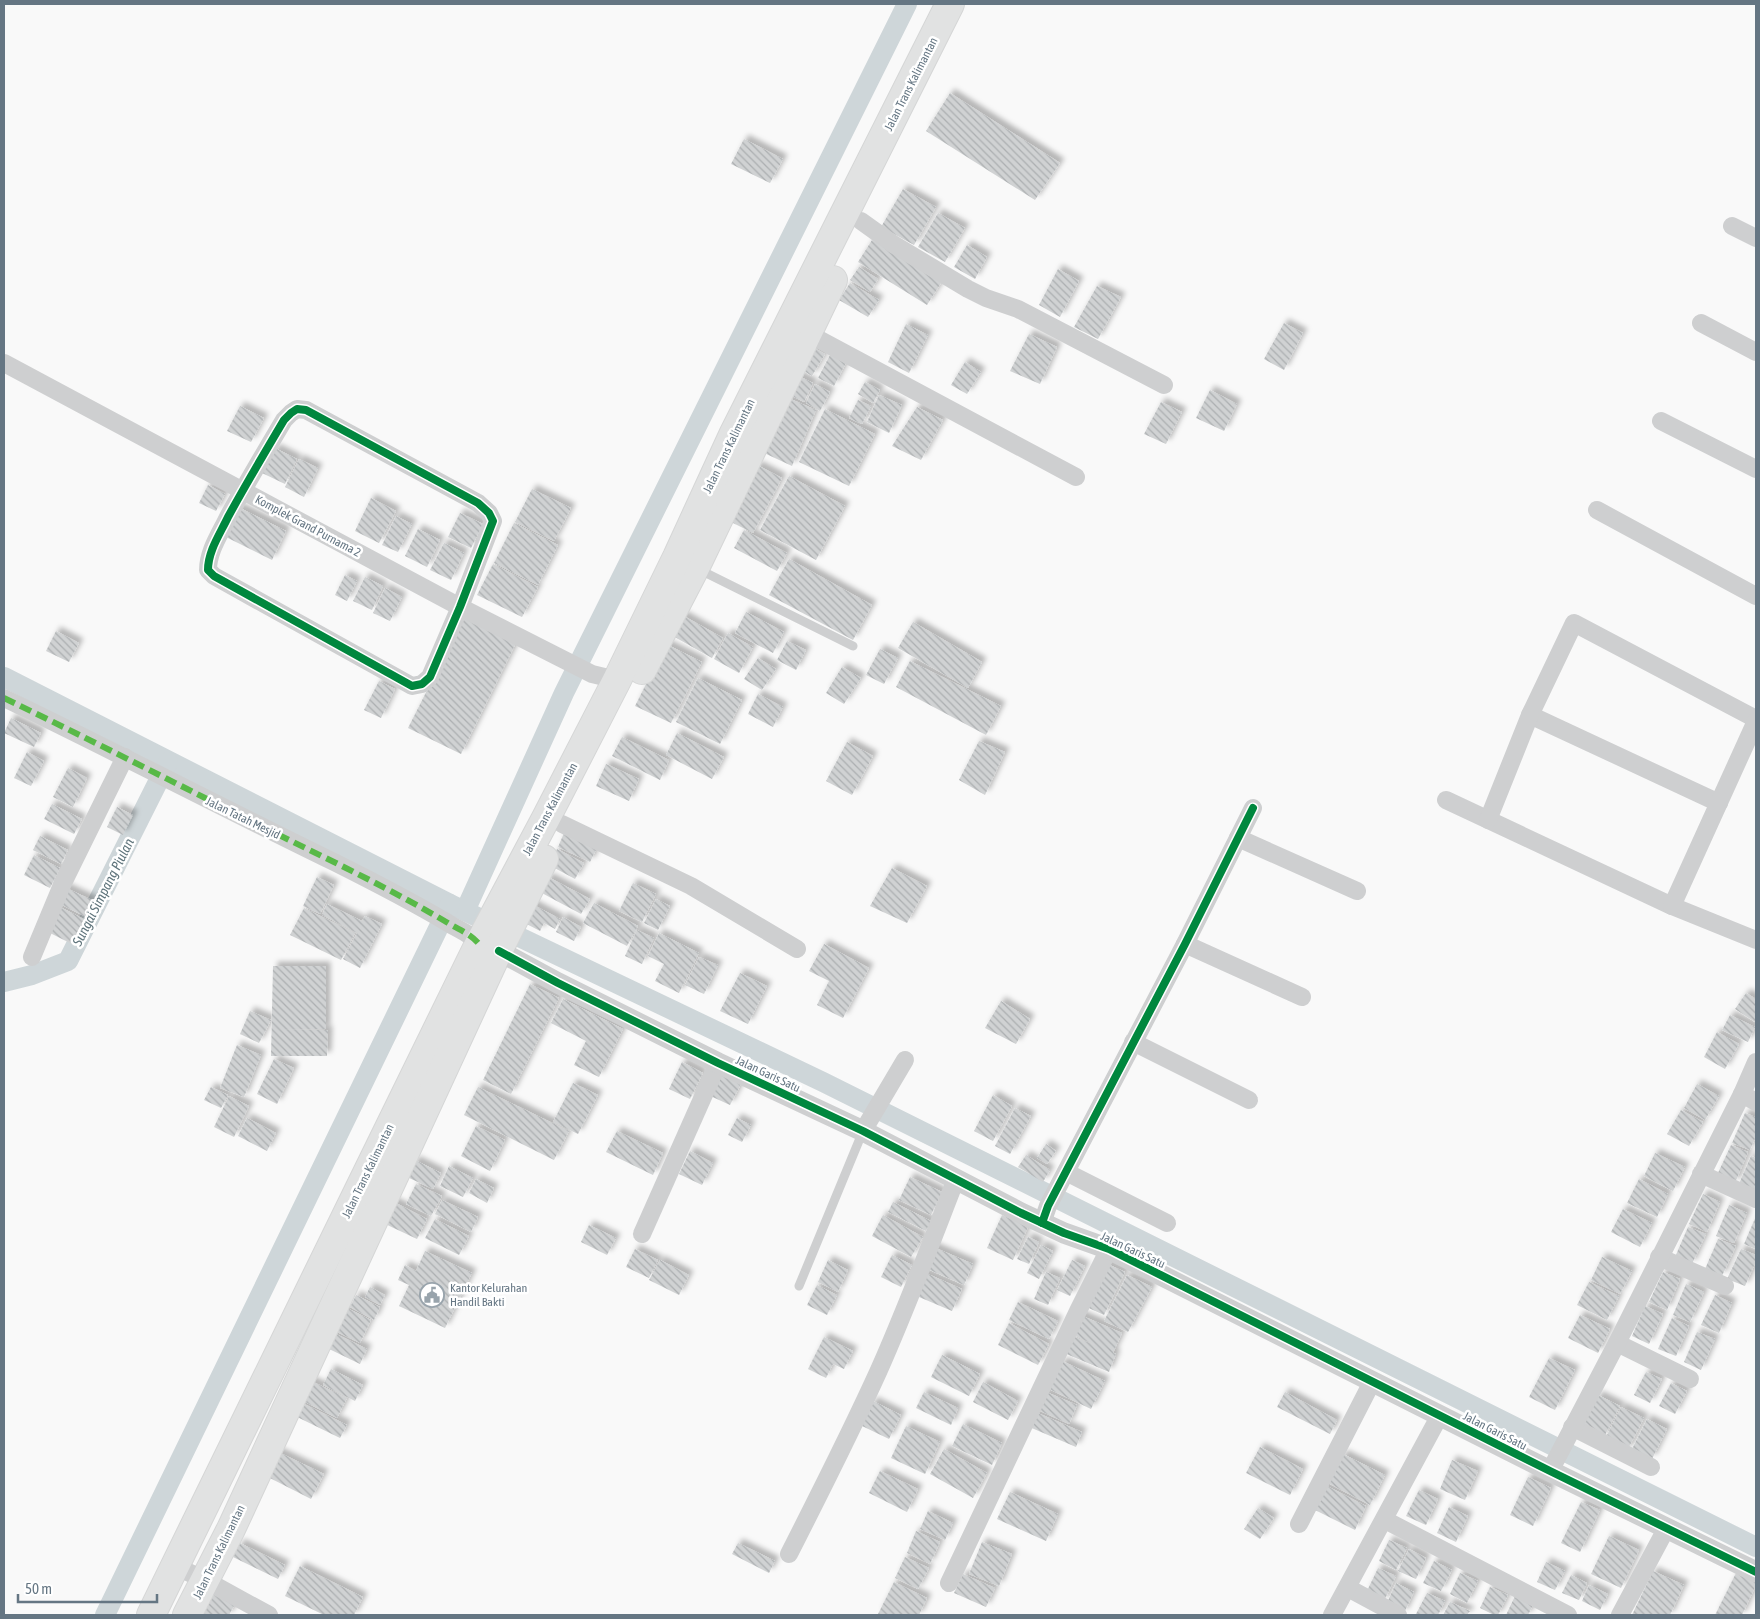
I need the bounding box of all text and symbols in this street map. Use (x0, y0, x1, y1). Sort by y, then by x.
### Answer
street label: Jalan Trans Kalimantan (881, 35, 941, 133)
street label: Jalan Trans Kalimantan (700, 397, 758, 495)
street label: Komplek Grand Purnama 2 (253, 492, 363, 560)
street label: Jalan Trans Kalimantan (520, 760, 580, 858)
street label: Jalan Tatah Mesjid (203, 794, 283, 842)
water label: Sungai Simpang Piulan (69, 835, 137, 949)
street label: Jalan Garis Satu (733, 1053, 803, 1095)
street label: Jalan Trans Kalimantan (339, 1122, 397, 1220)
street label: Jalan Garis Satu (1098, 1229, 1168, 1271)
place label: Kantor Kelurahan Handil Bakti (450, 1281, 527, 1309)
public building icon: Kantor Kelurahan Handil Bakti (419, 1282, 445, 1308)
street label: Jalan Garis Satu (1461, 1409, 1529, 1453)
street label: Jalan Trans Kalimantan (190, 1503, 248, 1601)
scale bar (18, 1572, 156, 1604)
text: 50 m (25, 1580, 52, 1597)

